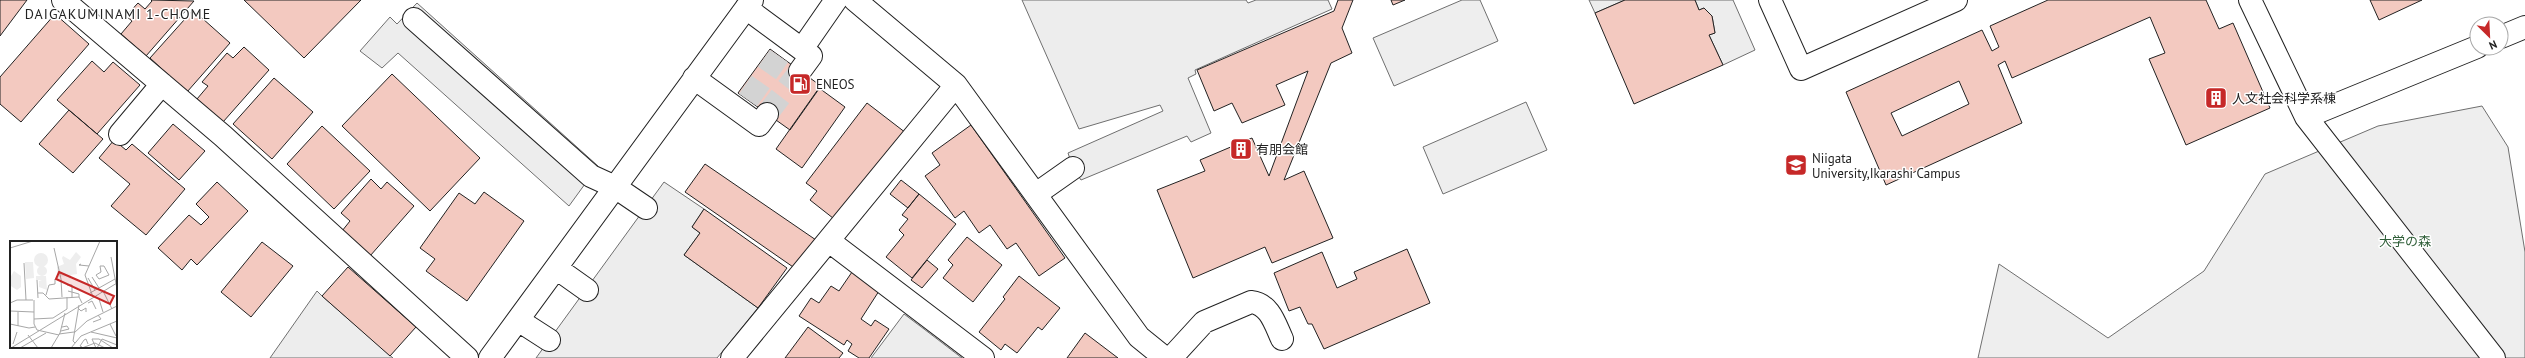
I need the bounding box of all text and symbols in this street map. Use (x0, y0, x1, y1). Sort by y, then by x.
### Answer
district label: DAIGAKUMINAMI 1-CHOME (25, 5, 211, 23)
north arrow (2469, 16, 2509, 56)
text: N (2487, 37, 2499, 53)
fuel station icon: ENEOS (787, 71, 813, 97)
place label: ENEOS (816, 76, 855, 93)
building icon: 人文社会科学系棟 (2203, 85, 2229, 111)
place label: 人文社会科学系棟 (2232, 90, 2336, 107)
building icon: 有朋会館 (1228, 136, 1254, 162)
place label: 有朋会館 (1256, 141, 1308, 158)
place label: Niigata University,Ikarashi Campus (1812, 150, 1960, 182)
school or university icon: Niigata University,Ikarashi Campus (1783, 152, 1809, 178)
park label: 大学の森 (2379, 233, 2431, 250)
inset map (10, 241, 117, 348)

